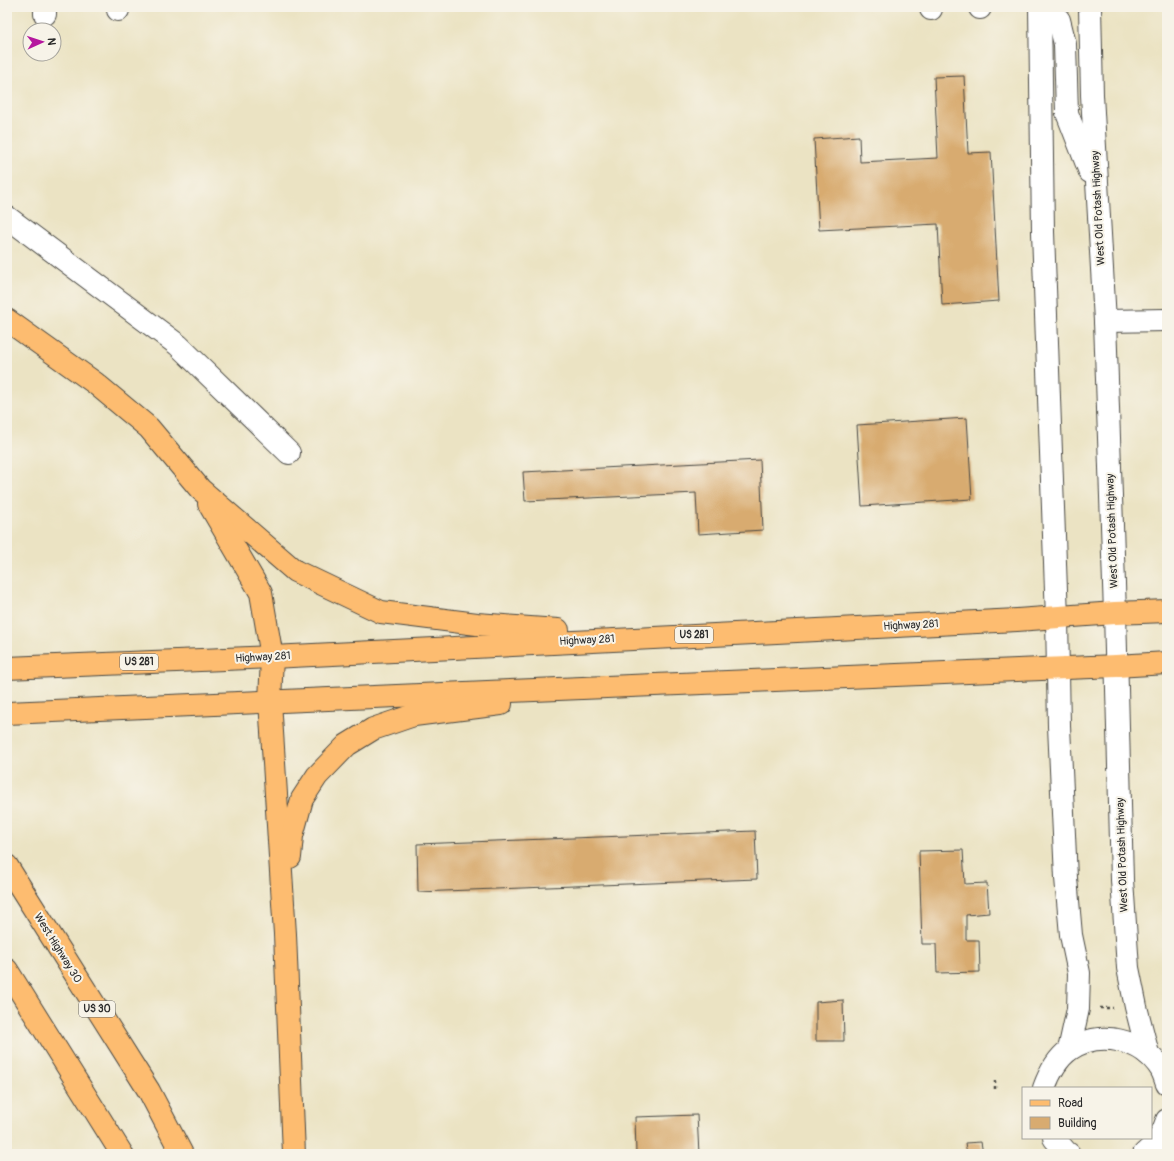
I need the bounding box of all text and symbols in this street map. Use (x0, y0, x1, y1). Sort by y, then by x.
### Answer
north arrow (22, 22, 62, 62)
text: N (45, 37, 58, 46)
street label: West Old Potash Highway (1088, 150, 1107, 266)
street label: West Old Potash Highway (1103, 473, 1121, 589)
street label: Highway 281 (883, 617, 939, 633)
road number: US 281 (675, 627, 713, 643)
street label: Highway 281 (559, 632, 615, 648)
street label: Highway 281 (235, 649, 291, 665)
road number: US 281 (120, 654, 158, 670)
street label: West Old Potash Highway (1113, 797, 1131, 913)
street label: West Highway 30 (31, 911, 85, 985)
road number: US 30 (79, 1001, 115, 1017)
legend (1022, 1087, 1152, 1139)
text: Road (1058, 1096, 1083, 1111)
text: Building (1058, 1116, 1097, 1131)

